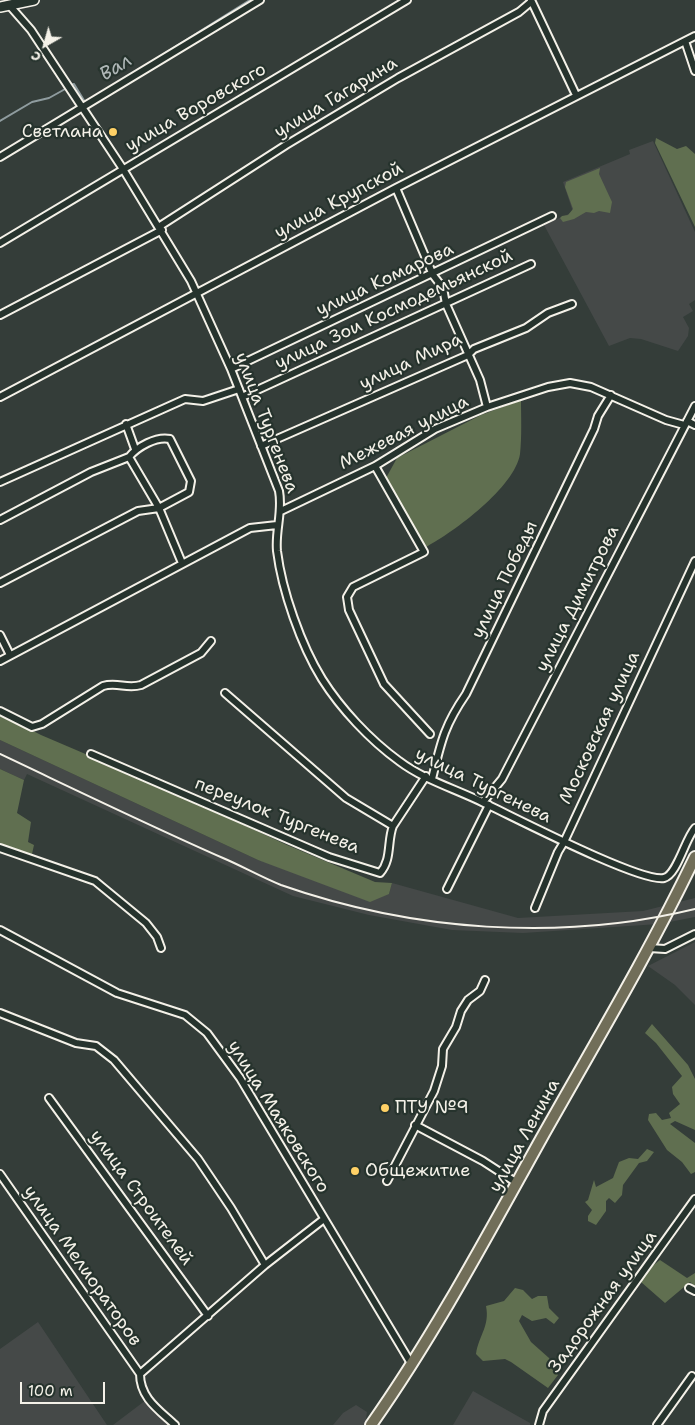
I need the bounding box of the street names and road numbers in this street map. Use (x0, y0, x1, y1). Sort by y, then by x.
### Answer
street label: улица Гагарина (270, 53, 402, 143)
street label: улица Воровского (122, 59, 270, 157)
street label: улица Крупской (271, 158, 407, 244)
street label: улица Комарова (313, 239, 457, 321)
street label: улица Зои Космодемьянской (272, 245, 516, 375)
street label: улица Мира (356, 329, 466, 395)
street label: улица Тургенева (229, 350, 303, 496)
street label: Межевая улица (336, 391, 472, 475)
street label: улица Победы (467, 518, 543, 642)
street label: улица Димитрова (532, 522, 624, 676)
street label: Московская улица (555, 648, 645, 808)
street label: улица Тургенева (411, 744, 555, 828)
street label: переулок Тургенева (192, 773, 362, 859)
street label: улица Маяковского (222, 1037, 334, 1197)
street label: улица Ленина (485, 1076, 565, 1196)
street label: улица Строителей (85, 1126, 197, 1270)
street label: улица Мелиораторов (18, 1182, 146, 1350)
street label: Задорожная улица (544, 1227, 662, 1377)

